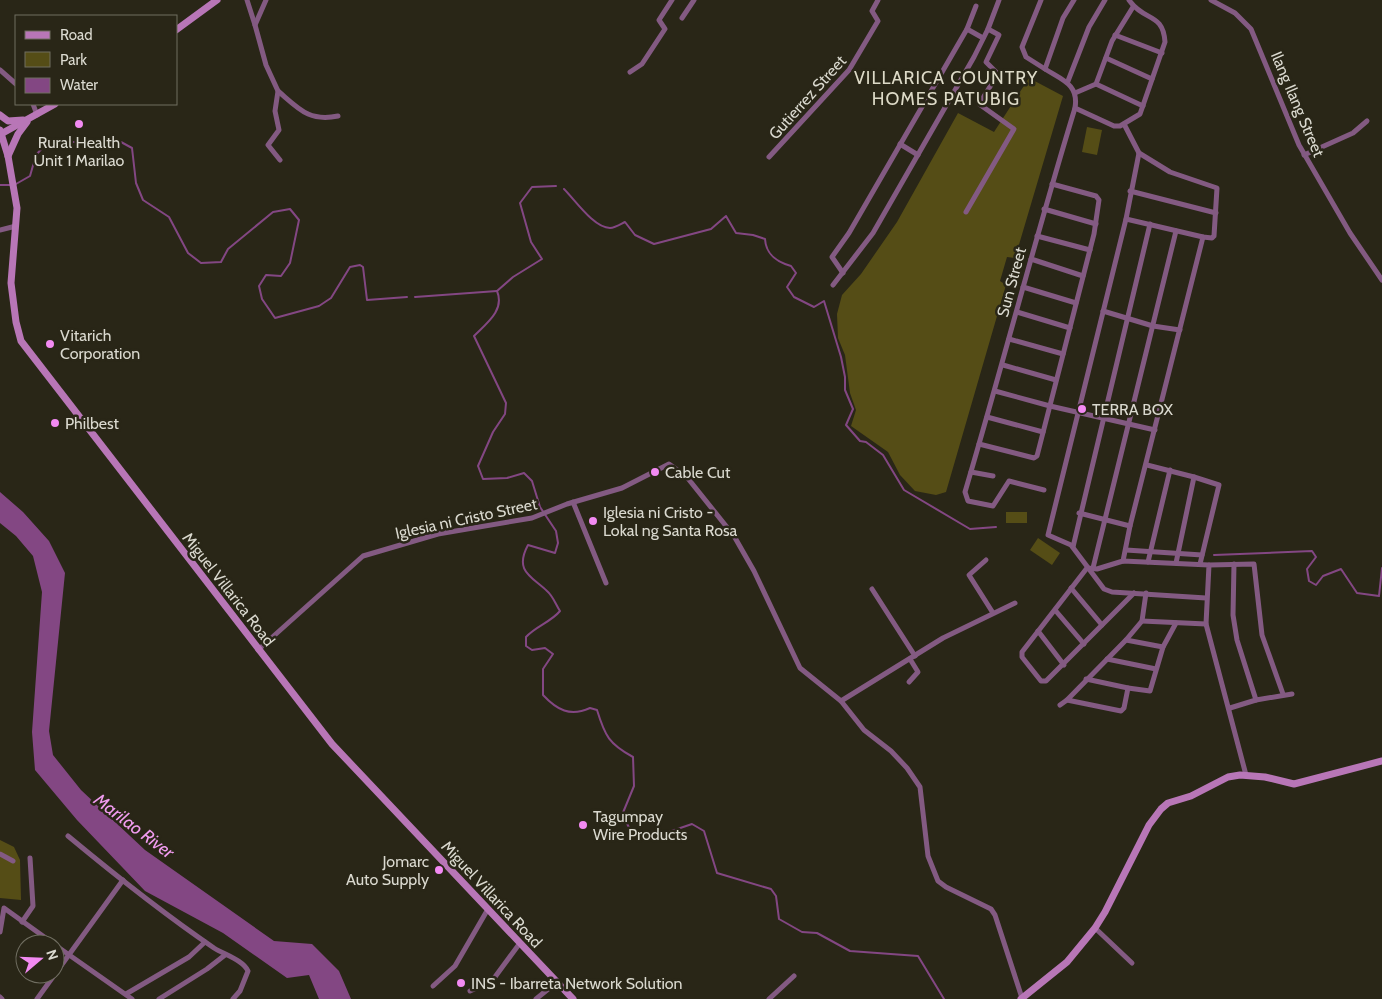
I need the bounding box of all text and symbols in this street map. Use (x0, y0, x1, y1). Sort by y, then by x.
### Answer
legend (15, 15, 178, 105)
text: Road (60, 26, 93, 44)
street label: Ilang Ilang Street (1267, 49, 1329, 160)
text: Park (60, 51, 87, 69)
street label: Gutierrez Street (765, 51, 850, 143)
district label: VILLARICA COUNTRY HOMES PATUBIG (854, 67, 1038, 110)
text: Water (60, 76, 98, 94)
marker: Rural Health Unit 1 Marilao (73, 118, 85, 130)
place label: Rural Health Unit 1 Marilao (34, 133, 125, 170)
street label: Sun Street (993, 245, 1030, 319)
place label: Vitarich Corporation (60, 326, 140, 363)
marker: Vitarich Corporation (44, 338, 56, 350)
place label: TERRA BOX (1092, 400, 1174, 419)
marker: TERRA BOX (1076, 403, 1088, 415)
place label: Philbest (65, 414, 120, 433)
marker: Philbest (49, 417, 61, 429)
place label: Cable Cut (665, 463, 731, 482)
marker: Cable Cut (649, 466, 661, 478)
street label: Iglesia ni Cristo Street (393, 494, 539, 543)
place label: Iglesia ni Cristo - Lokal ng Santa Rosa (603, 503, 738, 540)
marker: Iglesia ni Cristo - Lokal ng Santa Rosa (587, 515, 599, 527)
street label: Miguel Villarica Road (178, 529, 279, 650)
water label: Marilao River (89, 788, 180, 864)
place label: Tagumpay Wire Products (593, 807, 688, 844)
marker: Tagumpay Wire Products (577, 819, 589, 831)
street label: Miguel Villarica Road (437, 837, 546, 952)
place label: Jomarc Auto Supply (346, 852, 429, 889)
marker: Jomarc Auto Supply (433, 864, 445, 876)
north arrow (15, 934, 65, 984)
text: N (42, 947, 62, 962)
place label: INS - Ibarreta Network Solution (471, 974, 683, 993)
marker: INS - Ibarreta Network Solution (455, 977, 467, 989)

